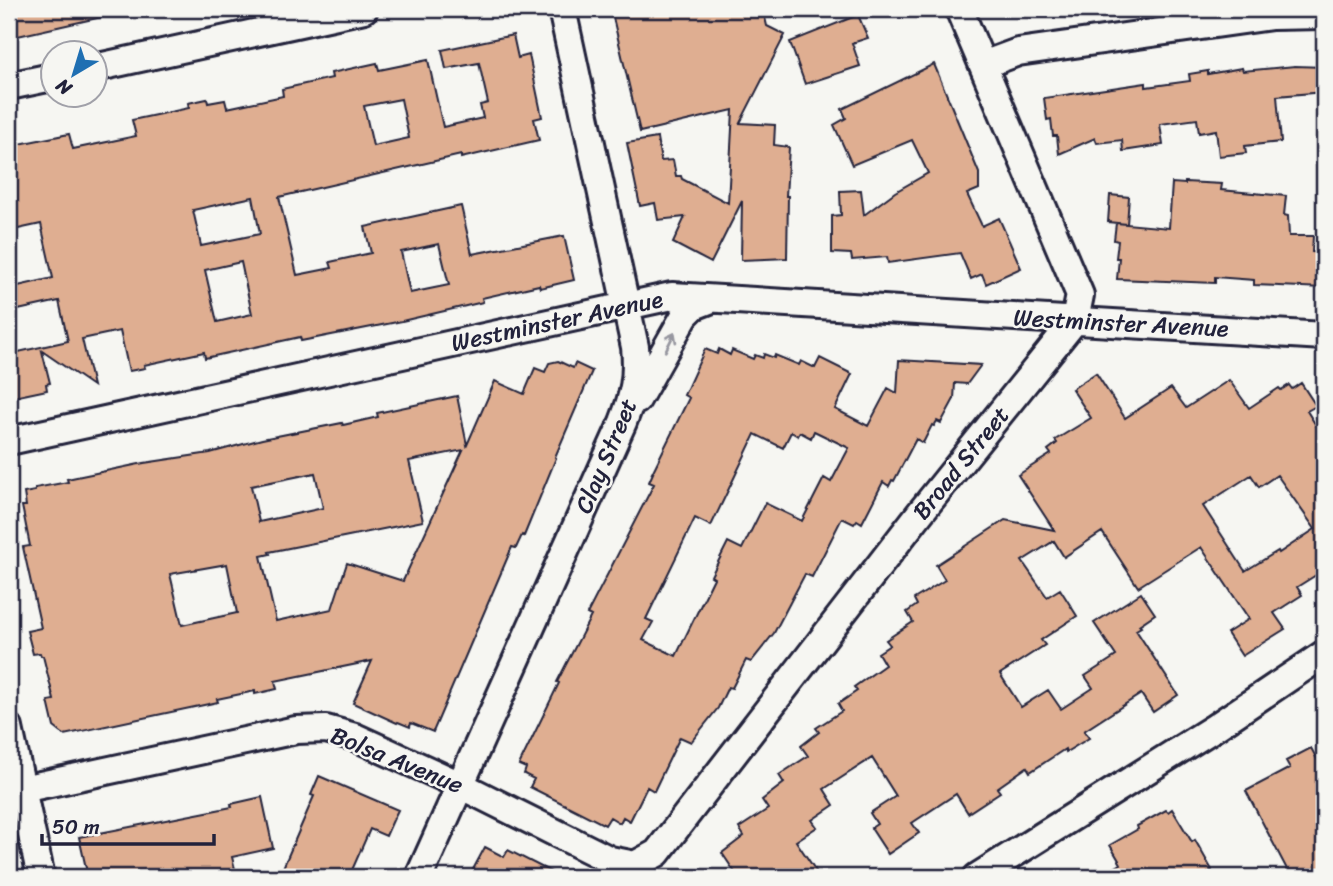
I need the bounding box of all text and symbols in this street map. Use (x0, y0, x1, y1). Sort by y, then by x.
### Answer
north arrow (38, 38, 108, 108)
text: N (48, 69, 80, 105)
street label: Westminster Avenue (447, 278, 667, 364)
street label: Westminster Avenue (1012, 296, 1230, 350)
one-way arrow (664, 332, 677, 353)
street label: Clay Street (563, 392, 649, 520)
street label: Broad Street (902, 397, 1020, 529)
street label: Bolsa Avenue (324, 714, 470, 806)
scale bar (42, 802, 214, 846)
text: 50 m (52, 808, 100, 846)

